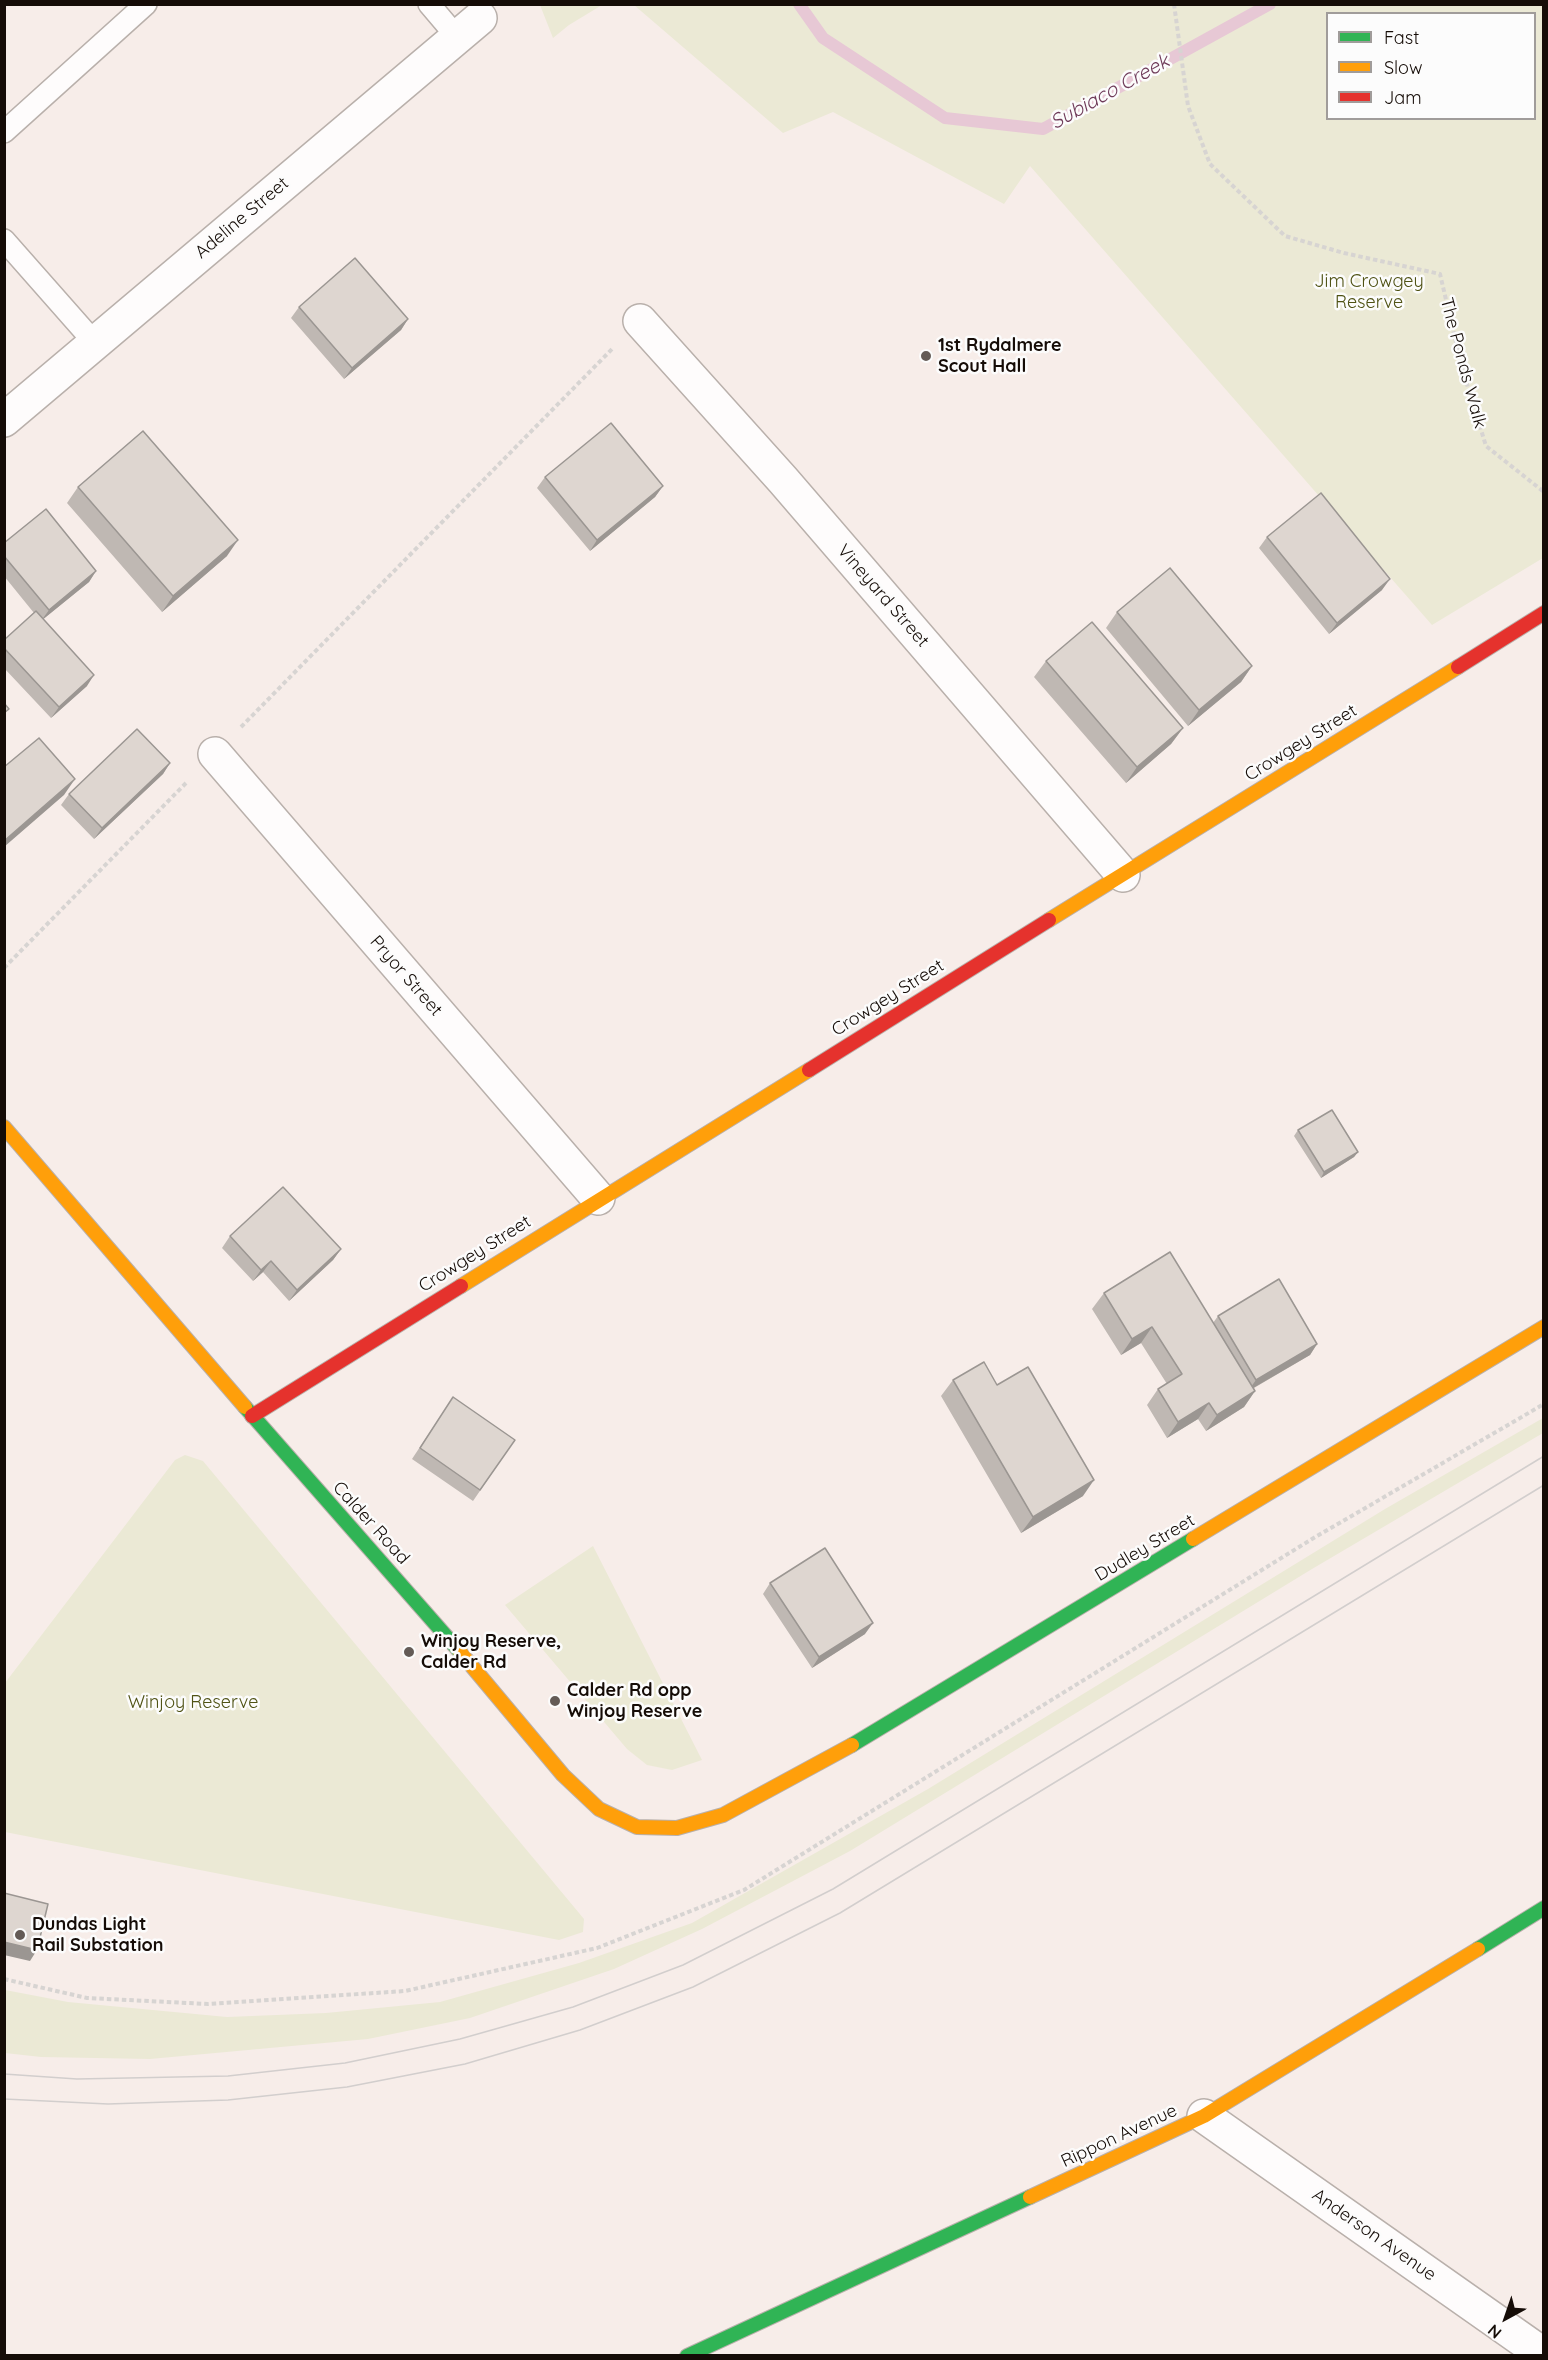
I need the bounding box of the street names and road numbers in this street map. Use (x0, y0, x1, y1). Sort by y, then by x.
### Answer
street label: Adeline Street (191, 173, 293, 263)
street label: The Ponds Walk (1435, 295, 1491, 431)
street label: Vineyard Street (833, 540, 933, 652)
street label: Crowgey Street (1241, 700, 1361, 786)
street label: Pryor Street (365, 931, 447, 1021)
street label: Crowgey Street (828, 955, 948, 1041)
street label: Crowgey Street (415, 1211, 535, 1297)
street label: Calder Road (328, 1477, 414, 1569)
street label: Dudley Street (1091, 1510, 1199, 1586)
street label: Rippon Avenue (1058, 2100, 1180, 2172)
street label: Anderson Avenue (1308, 2184, 1440, 2286)

